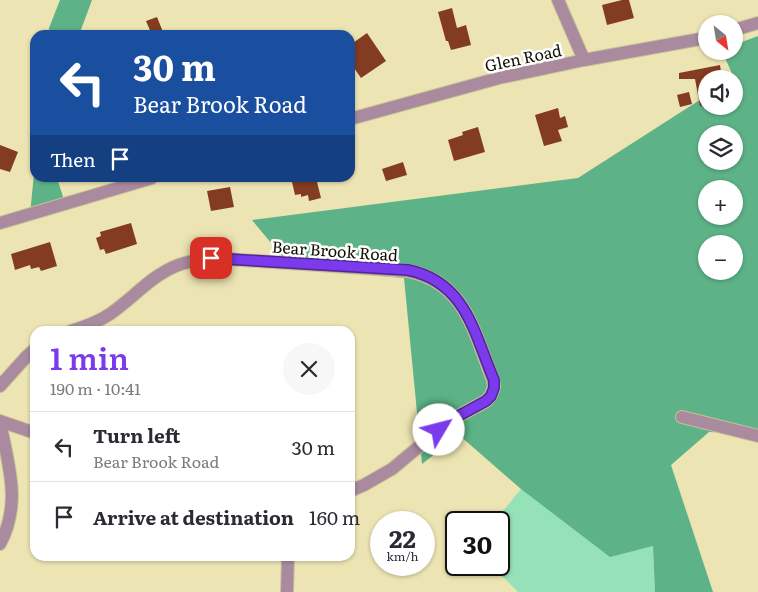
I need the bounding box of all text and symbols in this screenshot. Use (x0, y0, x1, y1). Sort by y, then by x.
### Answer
north arrow (698, 15, 742, 60)
map controls (698, 15, 743, 280)
street label: Glen Road (482, 37, 564, 77)
text: 30 m (133, 40, 216, 92)
icon: left (50, 50, 115, 115)
button: sound (698, 70, 743, 115)
text: Bear Brook Road (133, 87, 307, 120)
button: layers (698, 125, 743, 170)
text: Then (50, 145, 96, 173)
icon: arrive (106, 145, 134, 173)
button: + (698, 180, 743, 225)
street label: Bear Brook Road (271, 234, 399, 266)
button: − (698, 235, 743, 280)
pin (190, 237, 232, 279)
icon: arrive (197, 244, 225, 272)
text: 1 min (50, 335, 129, 379)
button: close (283, 343, 335, 395)
text: 190 m · 10:41 (50, 376, 141, 400)
position arrow (412, 403, 464, 455)
text: Turn left (93, 421, 180, 449)
icon: left (50, 433, 78, 461)
text: 30 m (291, 433, 335, 461)
text: Bear Brook Road (93, 449, 219, 473)
icon: arrive (50, 503, 78, 531)
text: Arrive at destination (93, 503, 294, 531)
text: 160 m (309, 503, 360, 531)
speed limit sign: 30 (445, 511, 510, 576)
text: 22 (389, 519, 416, 556)
text: km/h (387, 547, 418, 565)

